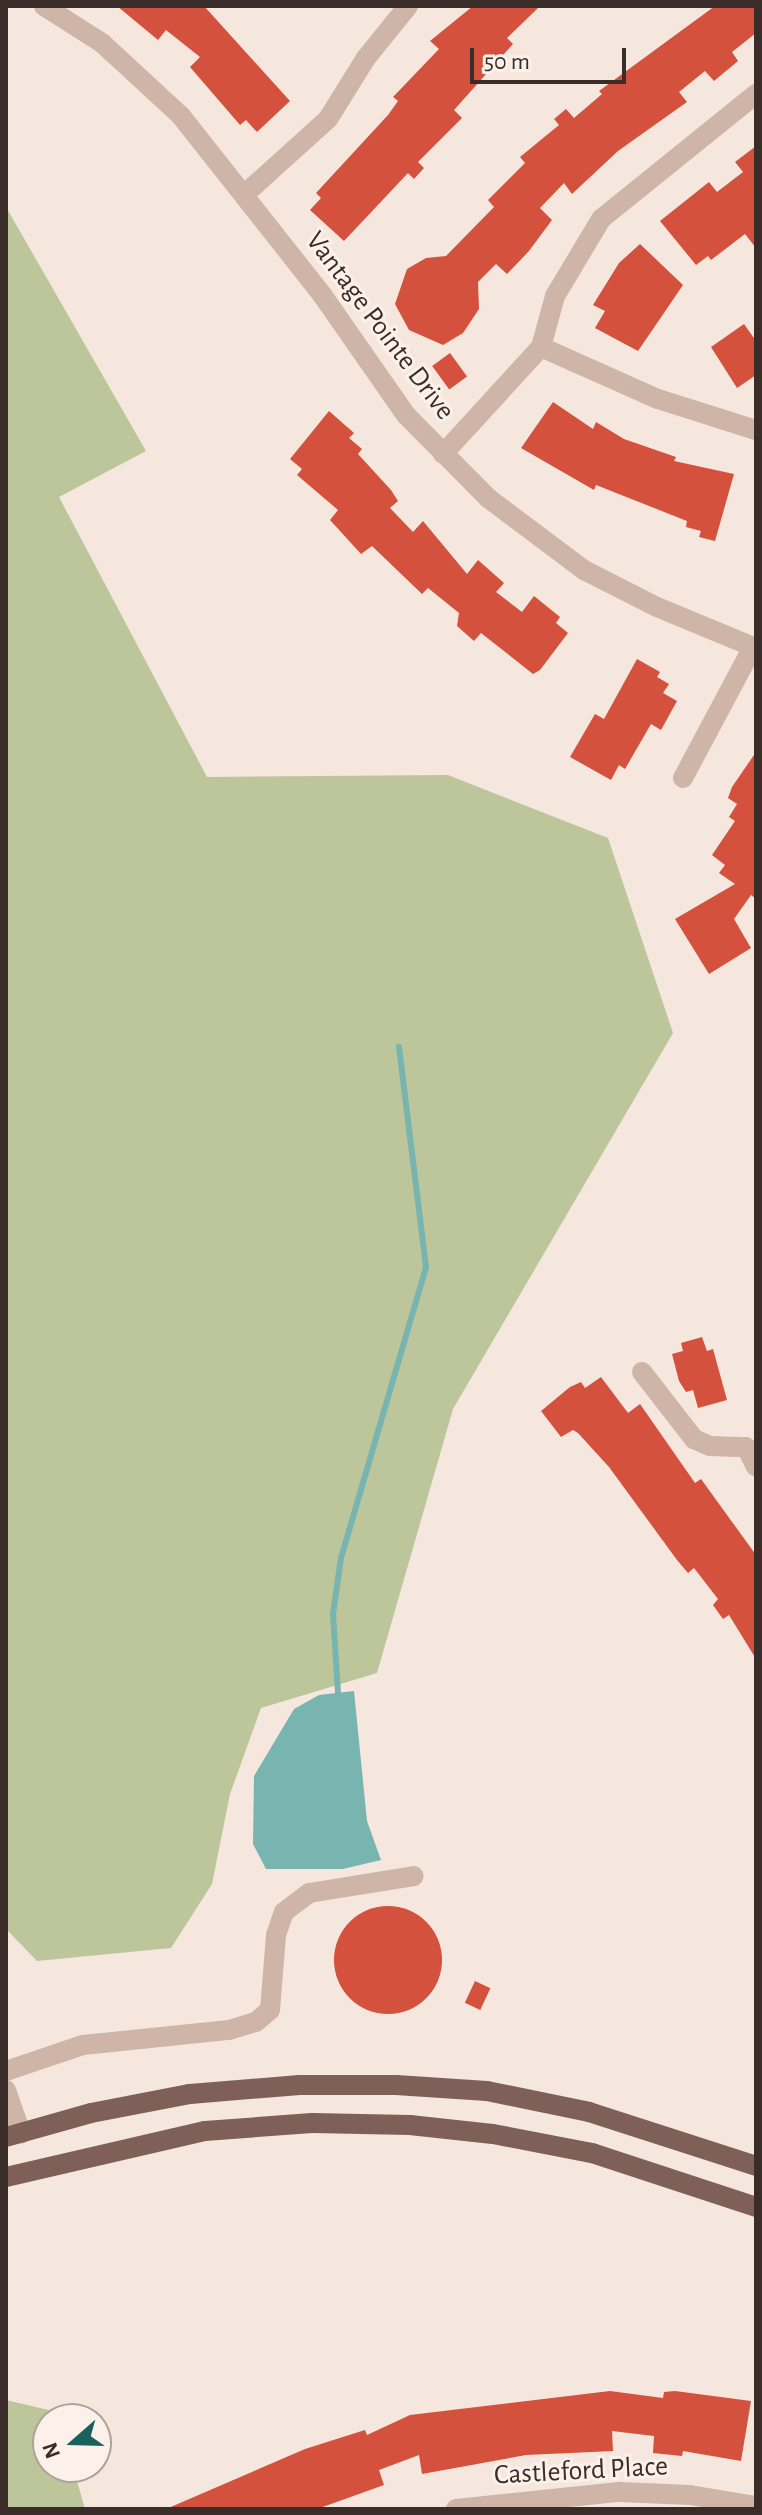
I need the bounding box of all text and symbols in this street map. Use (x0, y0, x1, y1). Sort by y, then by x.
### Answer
scale bar (474, 32, 630, 82)
text: 50 m (484, 50, 530, 74)
street label: Vantage Pointe Drive (298, 225, 462, 427)
north arrow (32, 2403, 112, 2483)
text: N (38, 2440, 64, 2461)
street label: Castleford Place (493, 2450, 669, 2492)

